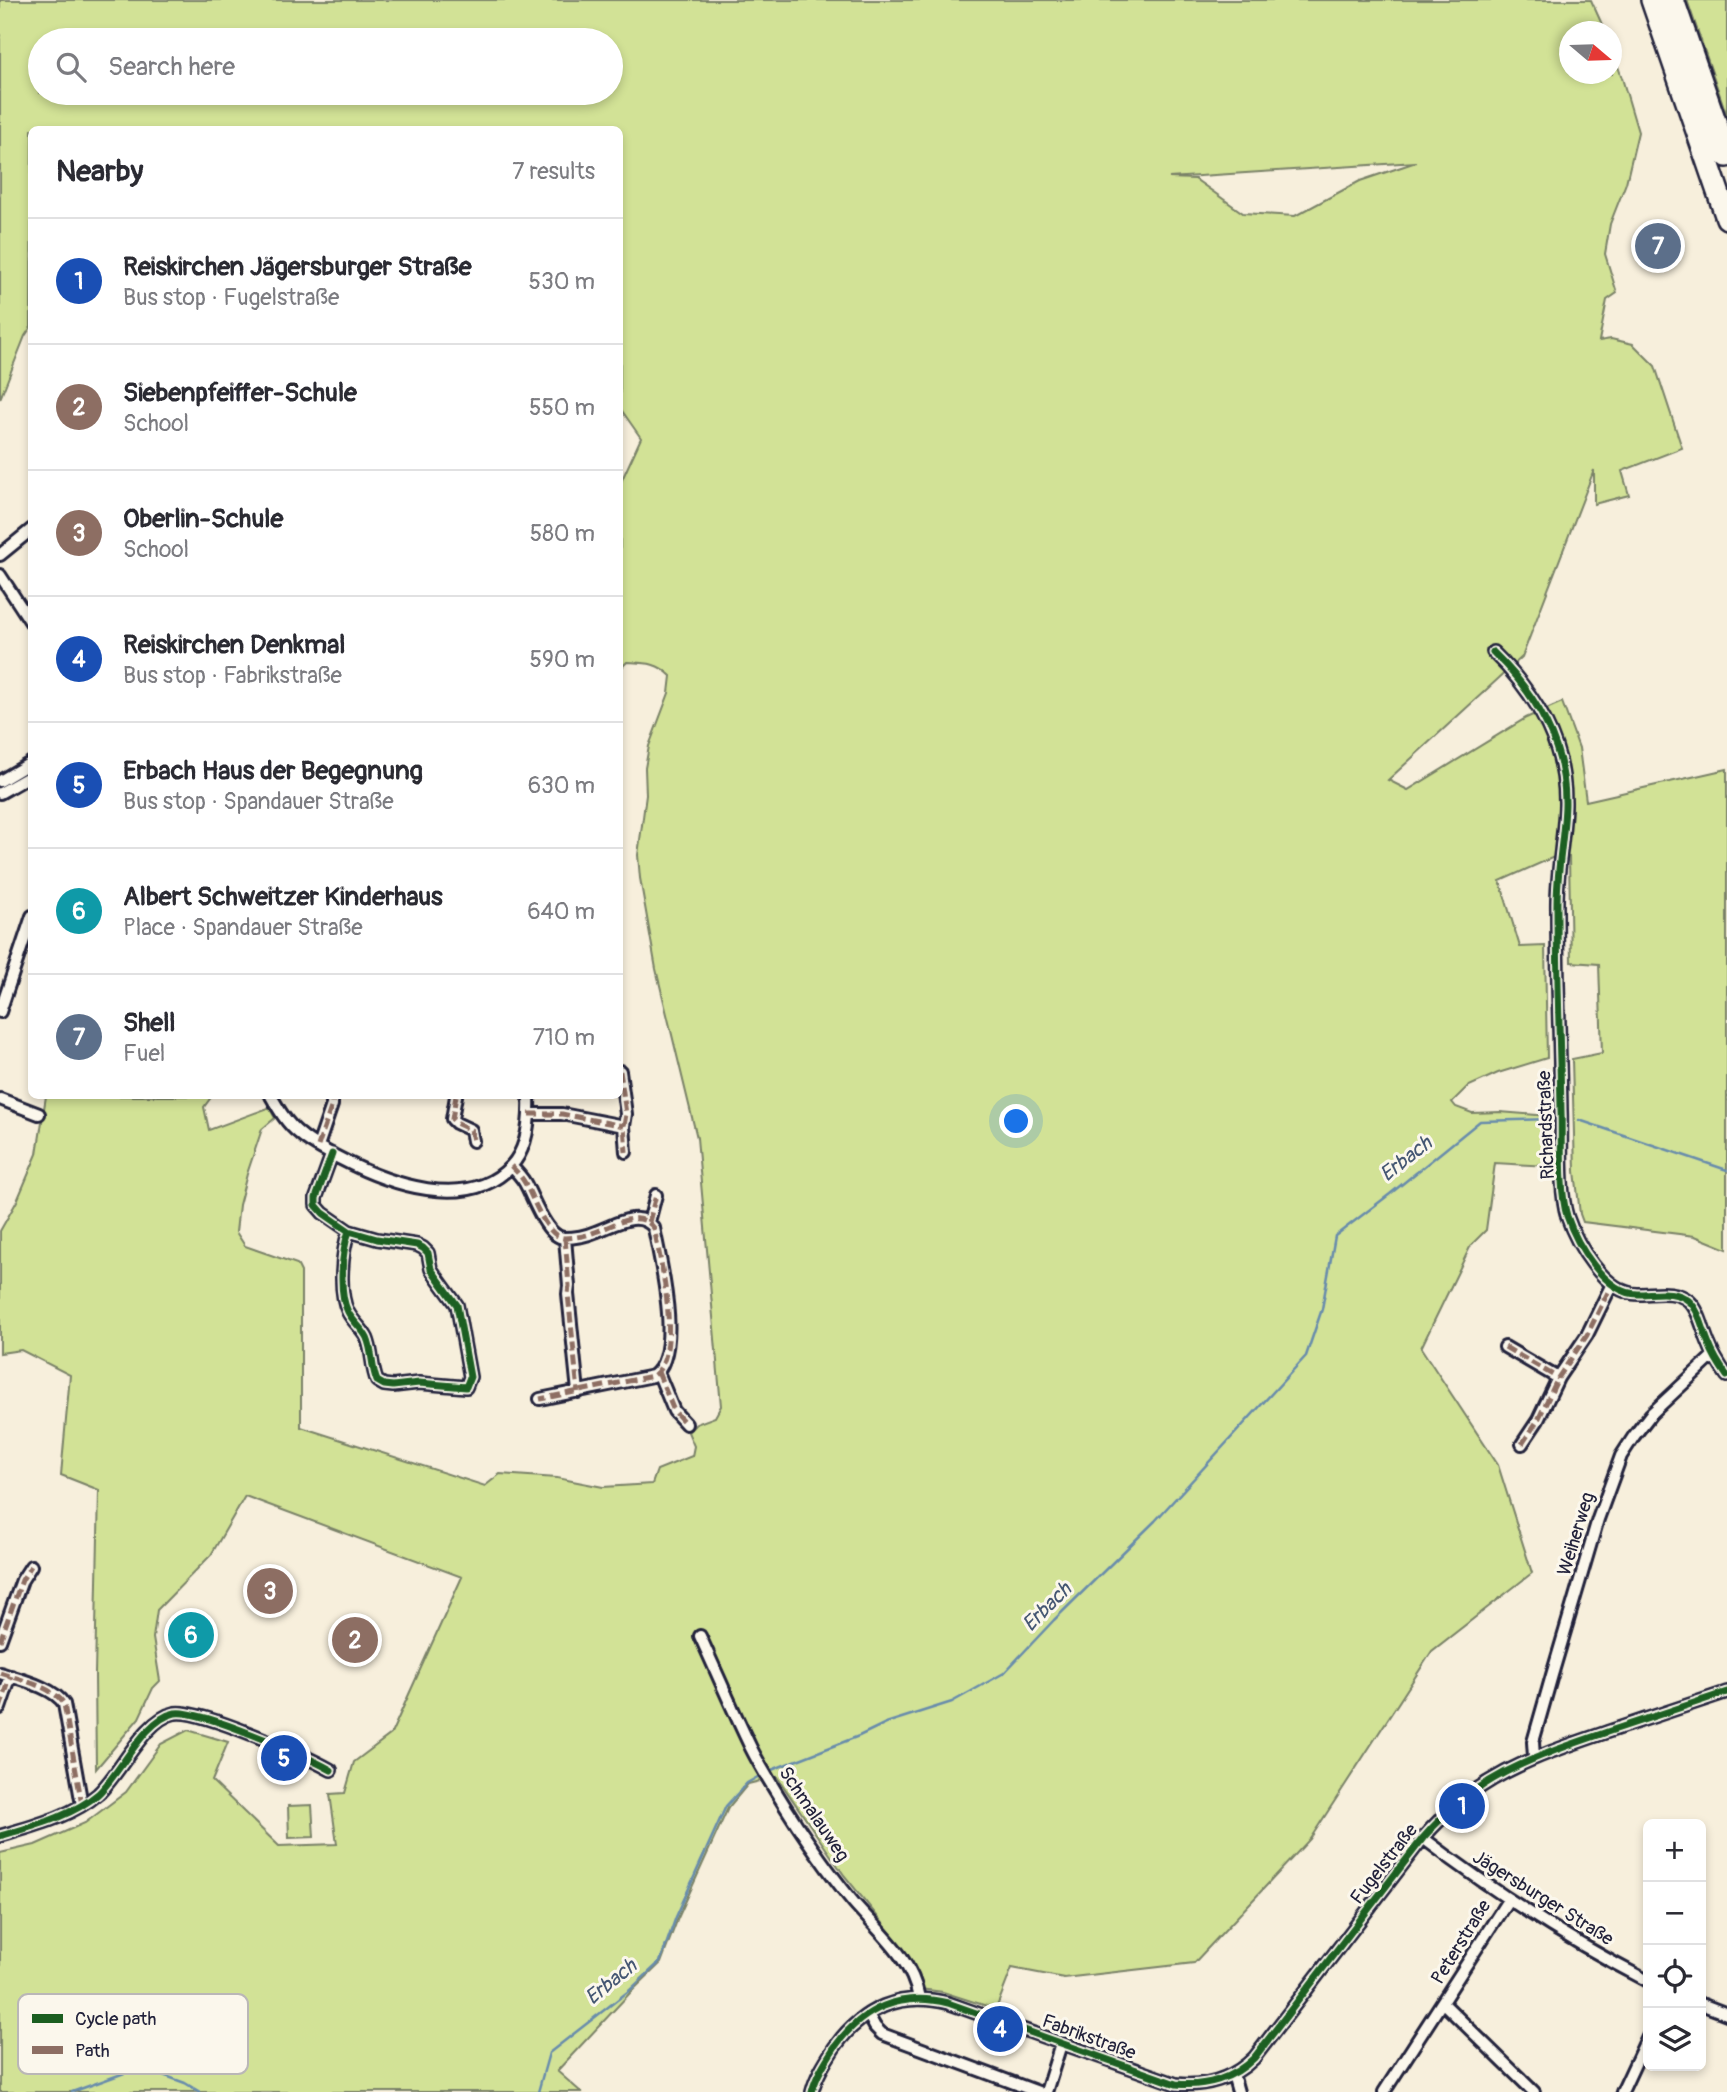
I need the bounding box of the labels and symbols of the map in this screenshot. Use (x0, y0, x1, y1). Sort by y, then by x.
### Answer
north arrow (1559, 21, 1622, 84)
pin: 7 (1635, 220, 1681, 272)
street label: Richardstraße (1532, 1069, 1560, 1180)
your location (999, 1104, 1033, 1138)
water label: Erbach (1374, 1129, 1438, 1188)
street label: Weiherweg (1552, 1489, 1600, 1579)
pin: 3 (247, 1565, 293, 1617)
water label: Erbach (1017, 1576, 1078, 1637)
pin: 6 (168, 1609, 214, 1661)
pin: 2 (332, 1614, 378, 1666)
pin: 5 (261, 1732, 307, 1784)
street label: Schmalauweg (773, 1762, 855, 1866)
pin: 1 (1439, 1780, 1485, 1832)
street label: Fugelstraße (1345, 1818, 1423, 1909)
street label: Jägersburger Straße (1468, 1845, 1619, 1951)
street label: Peterstraße (1426, 1895, 1497, 1989)
water label: Erbach (580, 1952, 643, 2011)
legend (18, 1994, 248, 2074)
pin: 4 (977, 2003, 1023, 2055)
text: Cycle path (75, 2007, 156, 2031)
street label: Fabrikstraße (1039, 2009, 1140, 2065)
text: Path (75, 2039, 110, 2063)

